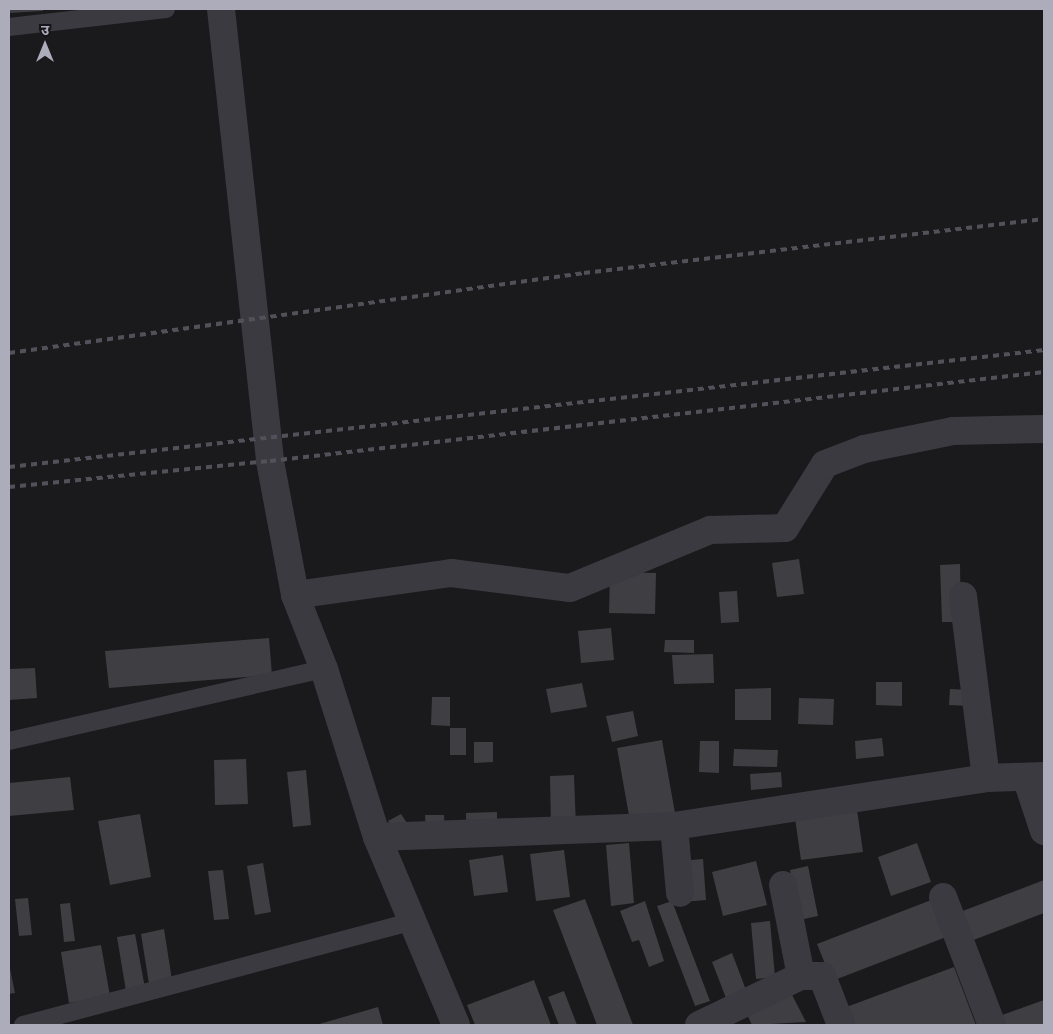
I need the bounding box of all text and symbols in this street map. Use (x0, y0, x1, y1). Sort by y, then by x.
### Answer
north arrow (20, 20, 70, 70)
text: उ (41, 22, 49, 38)

